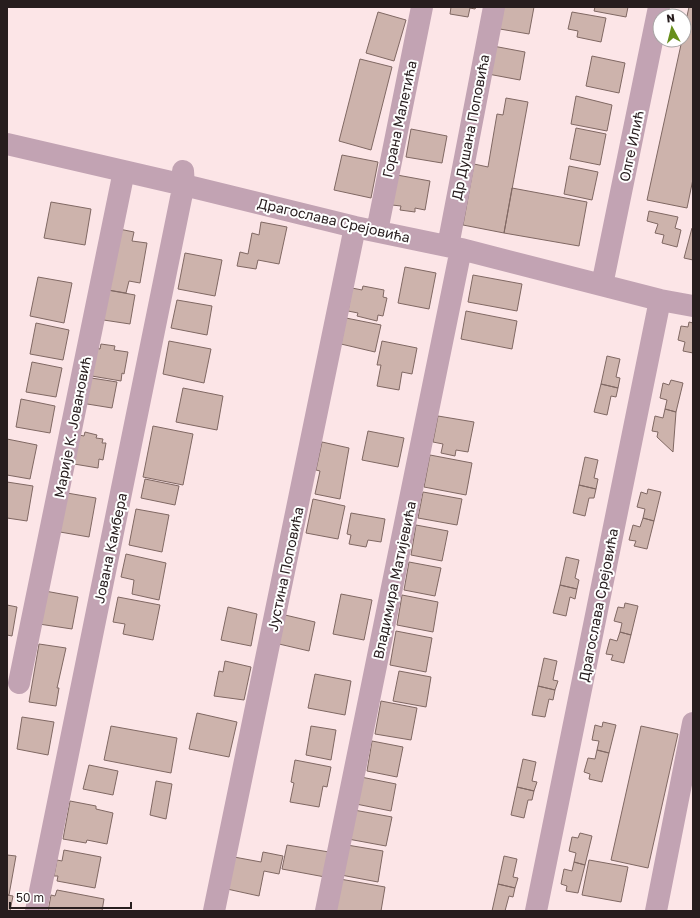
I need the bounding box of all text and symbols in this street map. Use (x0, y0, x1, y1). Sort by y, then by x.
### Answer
north arrow (652, 8, 692, 48)
text: N (666, 11, 676, 25)
street label: Др Душана Поповића (448, 53, 492, 201)
street label: Горана Малетића (378, 59, 420, 179)
street label: Олге Илић (615, 109, 647, 183)
street label: Драгослава Срејовића (256, 194, 412, 246)
street label: Марије К. Јовановић (50, 355, 94, 499)
street label: Јована Камбера (90, 491, 130, 605)
street label: Владимира Матијевића (369, 499, 419, 661)
street label: Јустина Поповића (263, 505, 307, 633)
street label: Драгослава Срејовића (575, 527, 621, 683)
scale bar (10, 884, 131, 910)
text: 50 m (16, 890, 44, 905)

